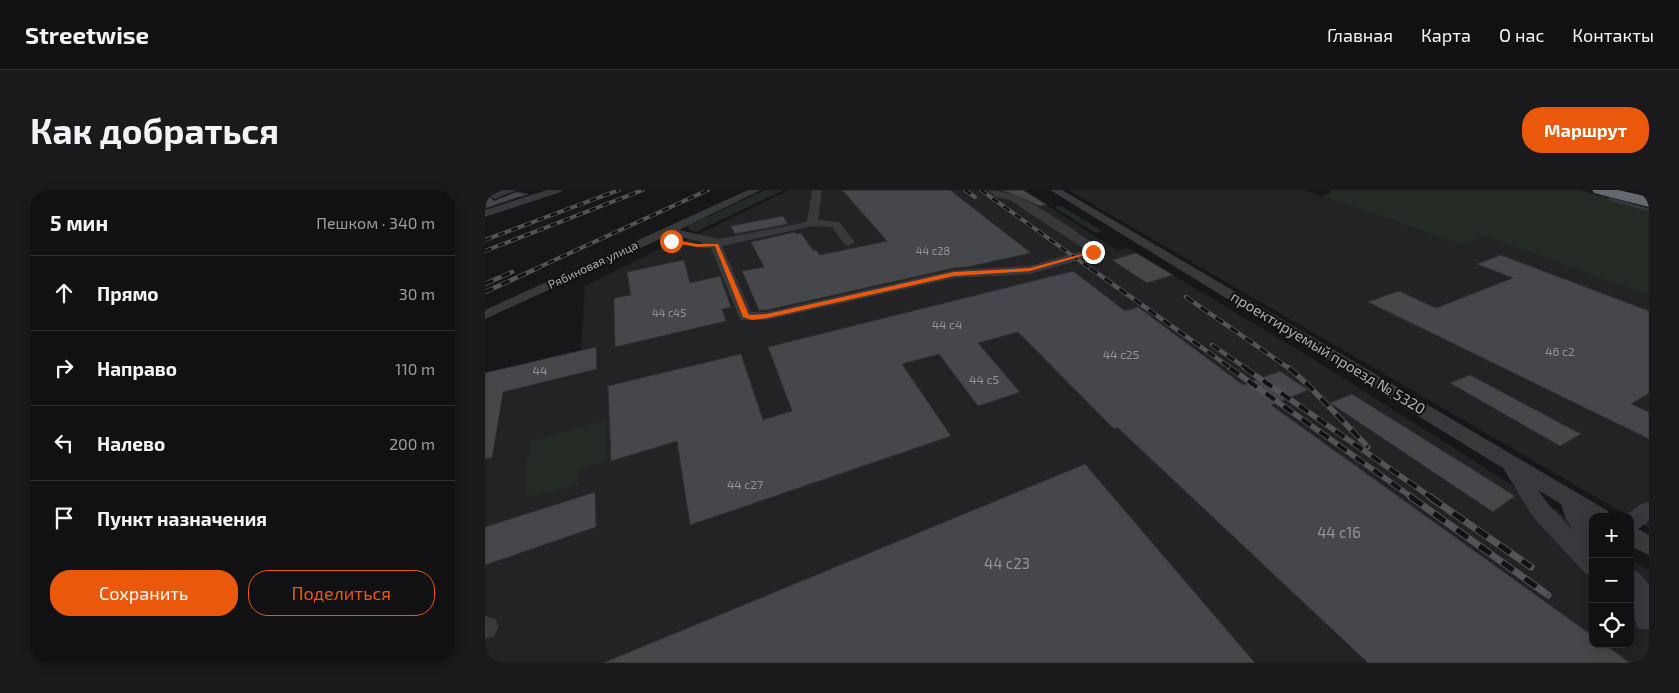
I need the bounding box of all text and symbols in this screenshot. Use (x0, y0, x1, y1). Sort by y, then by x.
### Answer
text: Streetwise (25, 20, 149, 49)
text: Главная (1327, 24, 1393, 46)
text: Карта (1421, 24, 1471, 46)
text: О нас (1499, 24, 1544, 46)
text: Контакты (1572, 24, 1654, 46)
button: Маршрут (1522, 107, 1649, 153)
text: Как добраться (30, 109, 279, 151)
text: 5 мин (50, 210, 108, 235)
text: Пешком · 340 m (316, 213, 435, 232)
route start (660, 230, 683, 253)
street label: Рябиновая улица (546, 237, 640, 292)
route end (1082, 241, 1105, 264)
house number: 44 с28 (916, 244, 950, 257)
icon: ahead (50, 279, 78, 307)
text: Прямо (97, 282, 159, 305)
text: 30 m (399, 284, 435, 303)
street label: проектируемый проезд № 5320 (1227, 287, 1429, 418)
house number: 44 с45 (652, 306, 686, 319)
house number: 44 с4 (932, 317, 962, 331)
house number: 46 с2 (1545, 344, 1575, 358)
house number: 44 с25 (1103, 347, 1139, 361)
icon: right (50, 354, 78, 382)
text: Направо (97, 357, 177, 380)
text: 110 m (395, 359, 435, 378)
house number: 44 (533, 363, 547, 377)
house number: 44 с5 (969, 372, 999, 386)
icon: left (50, 429, 78, 457)
text: Налево (97, 432, 165, 455)
text: 200 m (389, 434, 435, 453)
house number: 44 с27 (727, 477, 763, 491)
icon: arrive (50, 504, 78, 532)
text: Пункт назначения (97, 507, 267, 530)
map controls (1589, 513, 1634, 648)
button: + (1589, 513, 1634, 558)
house number: 44 с16 (1317, 523, 1361, 541)
house number: 44 с23 (984, 554, 1030, 572)
button: − (1589, 558, 1634, 603)
button: Сохранить (50, 570, 238, 616)
button: Поделиться (248, 570, 435, 616)
button: locate (1589, 603, 1634, 648)

